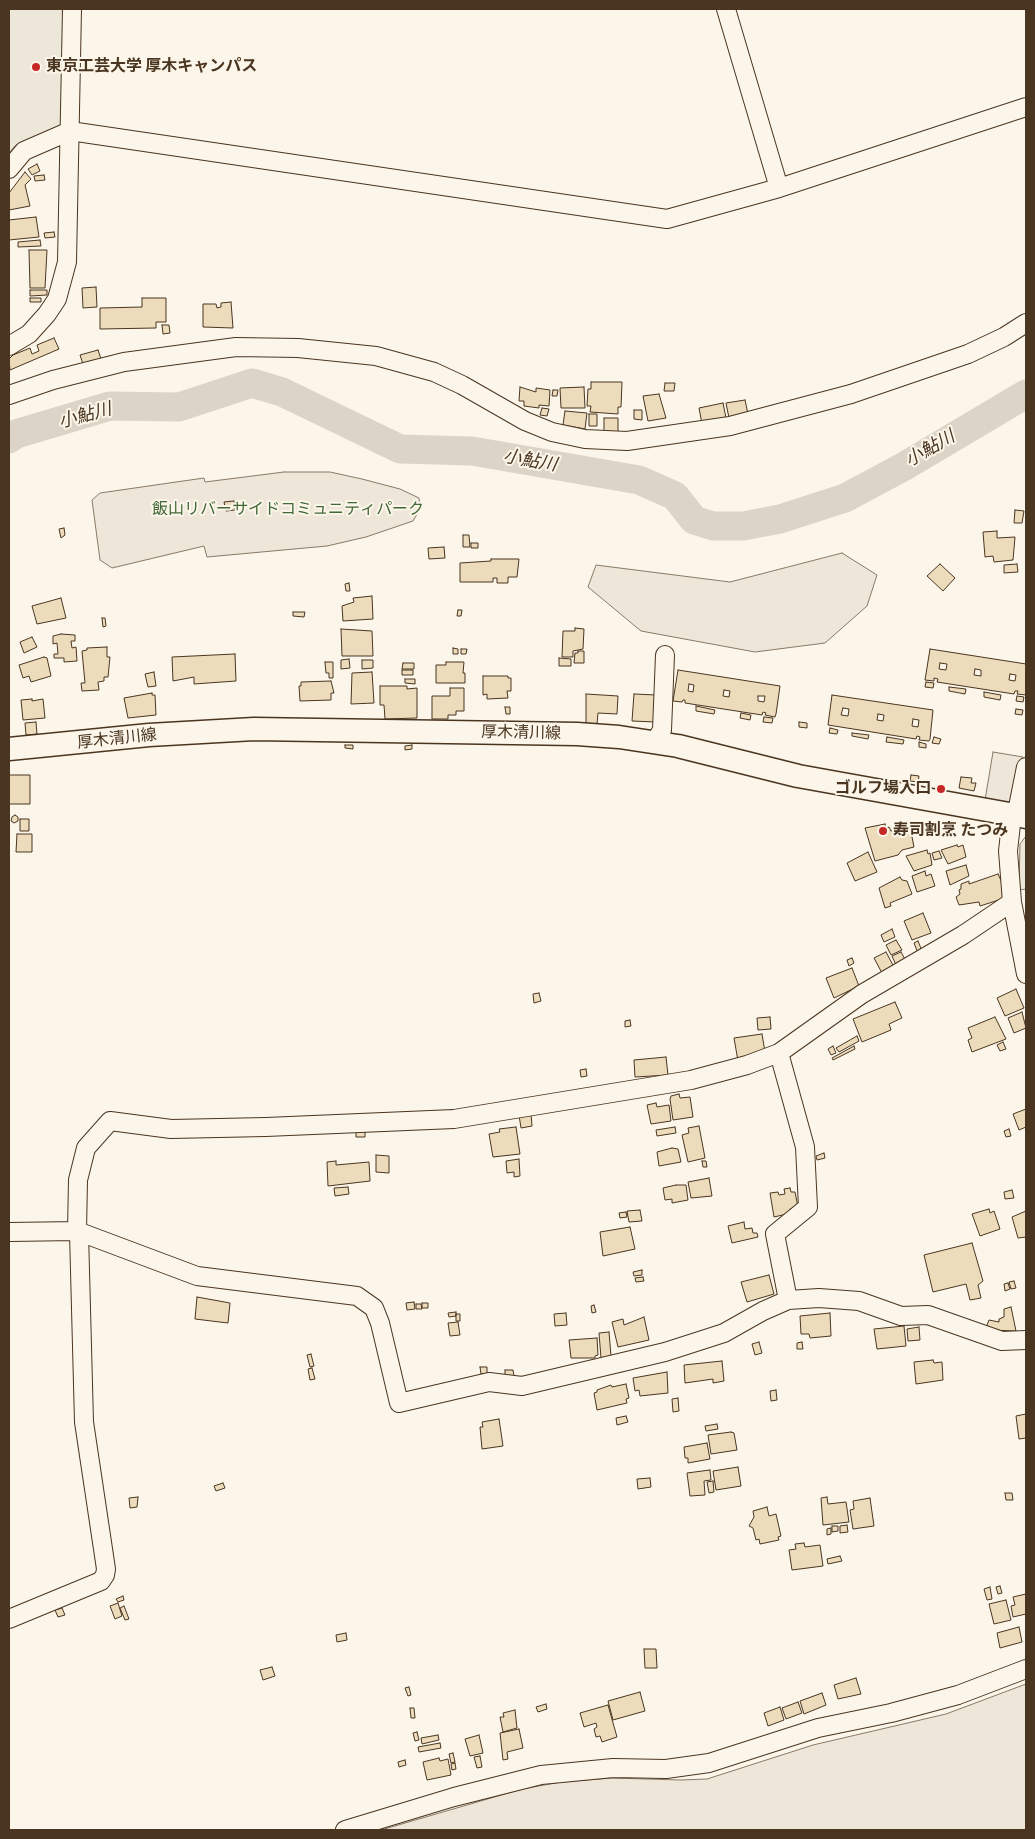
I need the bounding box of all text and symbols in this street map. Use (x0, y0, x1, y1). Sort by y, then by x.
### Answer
place label: 東京工芸大学 厚木キャンパス (46, 57, 257, 77)
marker: 東京工芸大学 厚木キャンパス (30, 61, 42, 73)
water label: 小鮎川 (56, 399, 114, 433)
water label: 小鮎川 (901, 426, 959, 472)
water label: 小鮎川 (502, 446, 558, 476)
park label: 飯山リバーサイドコミュニティパーク (152, 500, 424, 520)
street label: 厚木清川線 (481, 723, 561, 743)
street label: 厚木清川線 (76, 725, 158, 753)
place label: ゴルフ場入口 (835, 779, 931, 799)
marker: ゴルフ場入口 (935, 783, 947, 795)
place label: 寿司割烹 たつみ (893, 821, 1008, 841)
marker: 寿司割烹 たつみ (877, 825, 889, 837)

